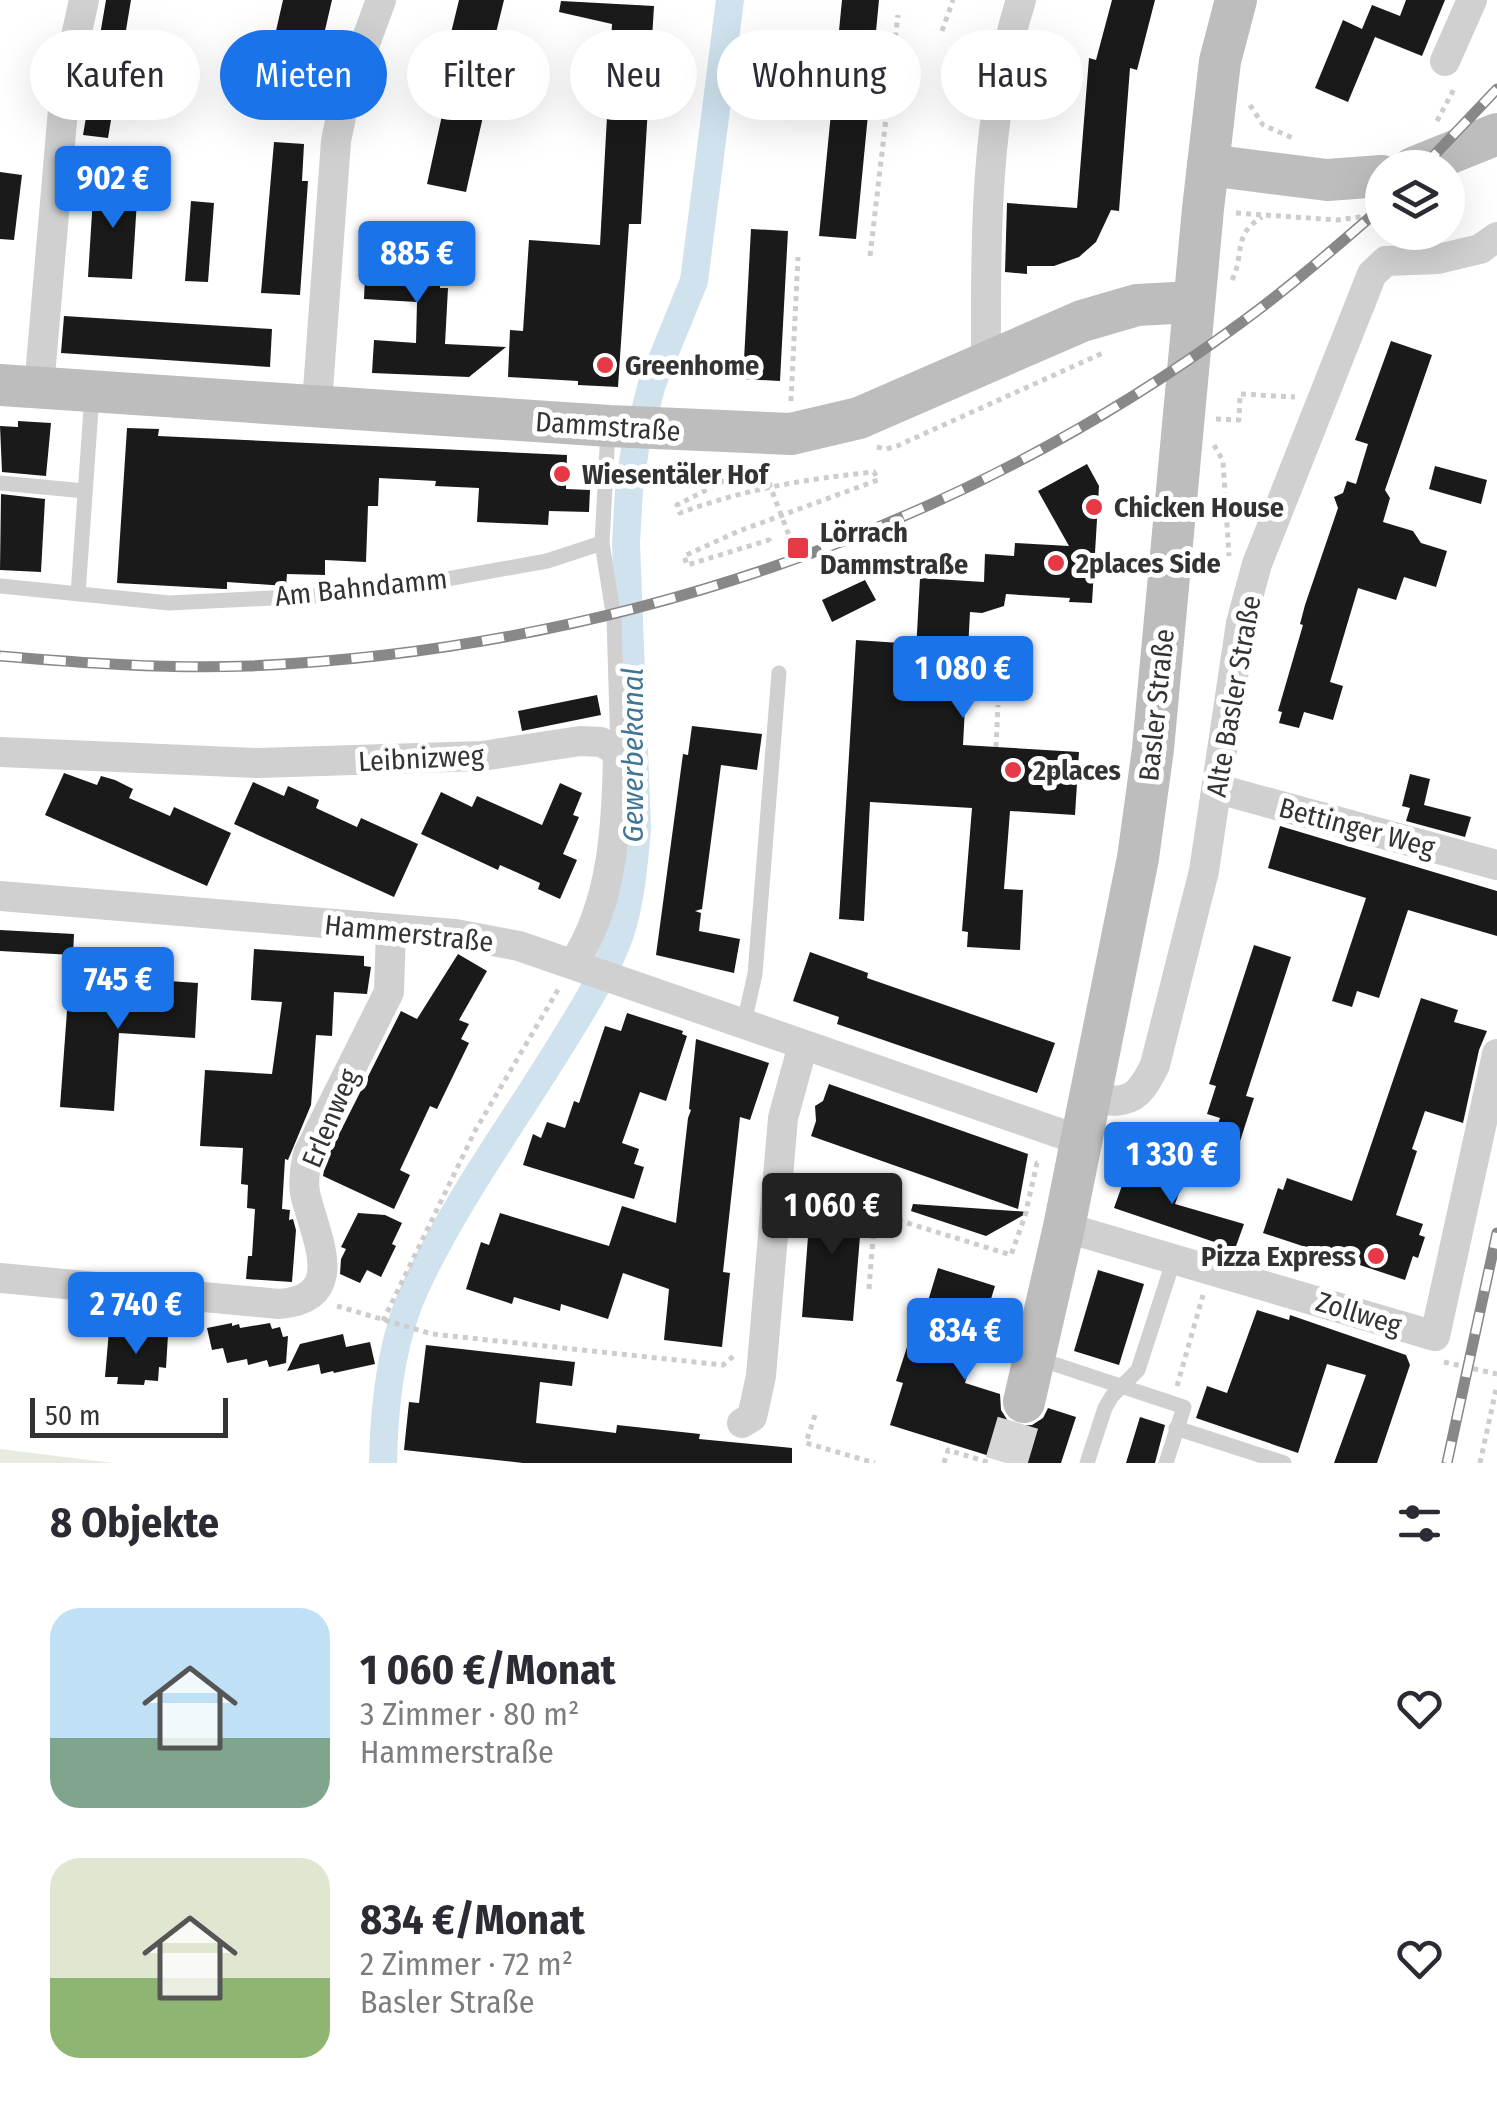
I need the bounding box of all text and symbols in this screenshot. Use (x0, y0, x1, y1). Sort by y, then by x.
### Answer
chip: Kaufen (30, 30, 200, 120)
chip: Mieten (220, 30, 387, 120)
chip: Filter (407, 30, 550, 120)
chip: Neu (570, 30, 697, 120)
chip: Wohnung (717, 30, 921, 120)
chip: Haus (941, 30, 1083, 120)
pin: 902 € (43, 146, 183, 231)
map controls (1365, 150, 1465, 250)
button: layers (1365, 150, 1465, 250)
text: 902 € (77, 159, 149, 197)
pin: 885 € (347, 221, 487, 306)
text: 885 € (380, 234, 454, 272)
place label: Greenhome (625, 349, 759, 382)
marker: Greenhome (594, 354, 616, 376)
street label: Dammstraße (534, 405, 682, 448)
place label: Wiesentäler Hof (582, 458, 771, 491)
marker: Wiesentäler Hof (551, 463, 573, 485)
place label: Chicken House (1114, 491, 1284, 524)
marker: Chicken House (1083, 496, 1105, 518)
place label: Lörrach Dammstraße (820, 516, 968, 581)
marker: Lörrach Dammstraße (785, 535, 811, 561)
place label: 2places Side (1075, 547, 1221, 580)
marker: 2places Side (1045, 552, 1067, 574)
street label: Am Bahndamm (273, 562, 449, 613)
street label: Alte Basler Straße (1200, 593, 1267, 799)
street label: Basler Straße (1132, 627, 1181, 783)
pin: 1 080 € (871, 636, 1055, 721)
text: 1 080 € (915, 649, 1011, 687)
water label: Gewerbekanal (615, 668, 651, 842)
street label: Leibnizweg (357, 739, 486, 778)
place label: 2places (1032, 754, 1121, 787)
marker: 2places (1002, 759, 1024, 781)
street label: Bettinger Weg (1275, 791, 1439, 864)
street label: Hammerstraße (323, 908, 495, 959)
pin: 745 € (48, 947, 188, 1032)
text: 745 € (84, 960, 152, 998)
street label: Erlenweg (295, 1063, 366, 1172)
pin: 1 330 € (1080, 1122, 1264, 1207)
text: 1 330 € (1126, 1135, 1218, 1173)
pin: 1 060 € (740, 1173, 924, 1258)
text: 1 060 € (784, 1186, 880, 1224)
place label: Pizza Express (1201, 1240, 1356, 1273)
marker: Pizza Express (1365, 1245, 1387, 1267)
pin: 2 740 € (44, 1272, 228, 1357)
text: 2 740 € (90, 1285, 182, 1323)
street label: Zollweg (1312, 1285, 1406, 1342)
pin: 834 € (895, 1298, 1035, 1383)
text: 834 € (929, 1311, 1001, 1349)
scale bar (30, 1393, 228, 1438)
text: 50 m (45, 1399, 101, 1432)
icon: filters (1392, 1496, 1447, 1551)
text: 8 Objekte (50, 1498, 219, 1548)
text: 1 060 €/Monat (360, 1645, 616, 1695)
icon: home (130, 1648, 250, 1768)
icon: heart (1392, 1681, 1447, 1736)
text: 3 Zimmer · 80 m² (360, 1695, 579, 1733)
text: Hammerstraße (360, 1733, 554, 1771)
text: 834 €/Monat (360, 1895, 585, 1945)
icon: home (130, 1898, 250, 2018)
icon: heart (1392, 1931, 1447, 1986)
text: 2 Zimmer · 72 m² (360, 1945, 573, 1983)
text: Basler Straße (360, 1983, 535, 2021)

